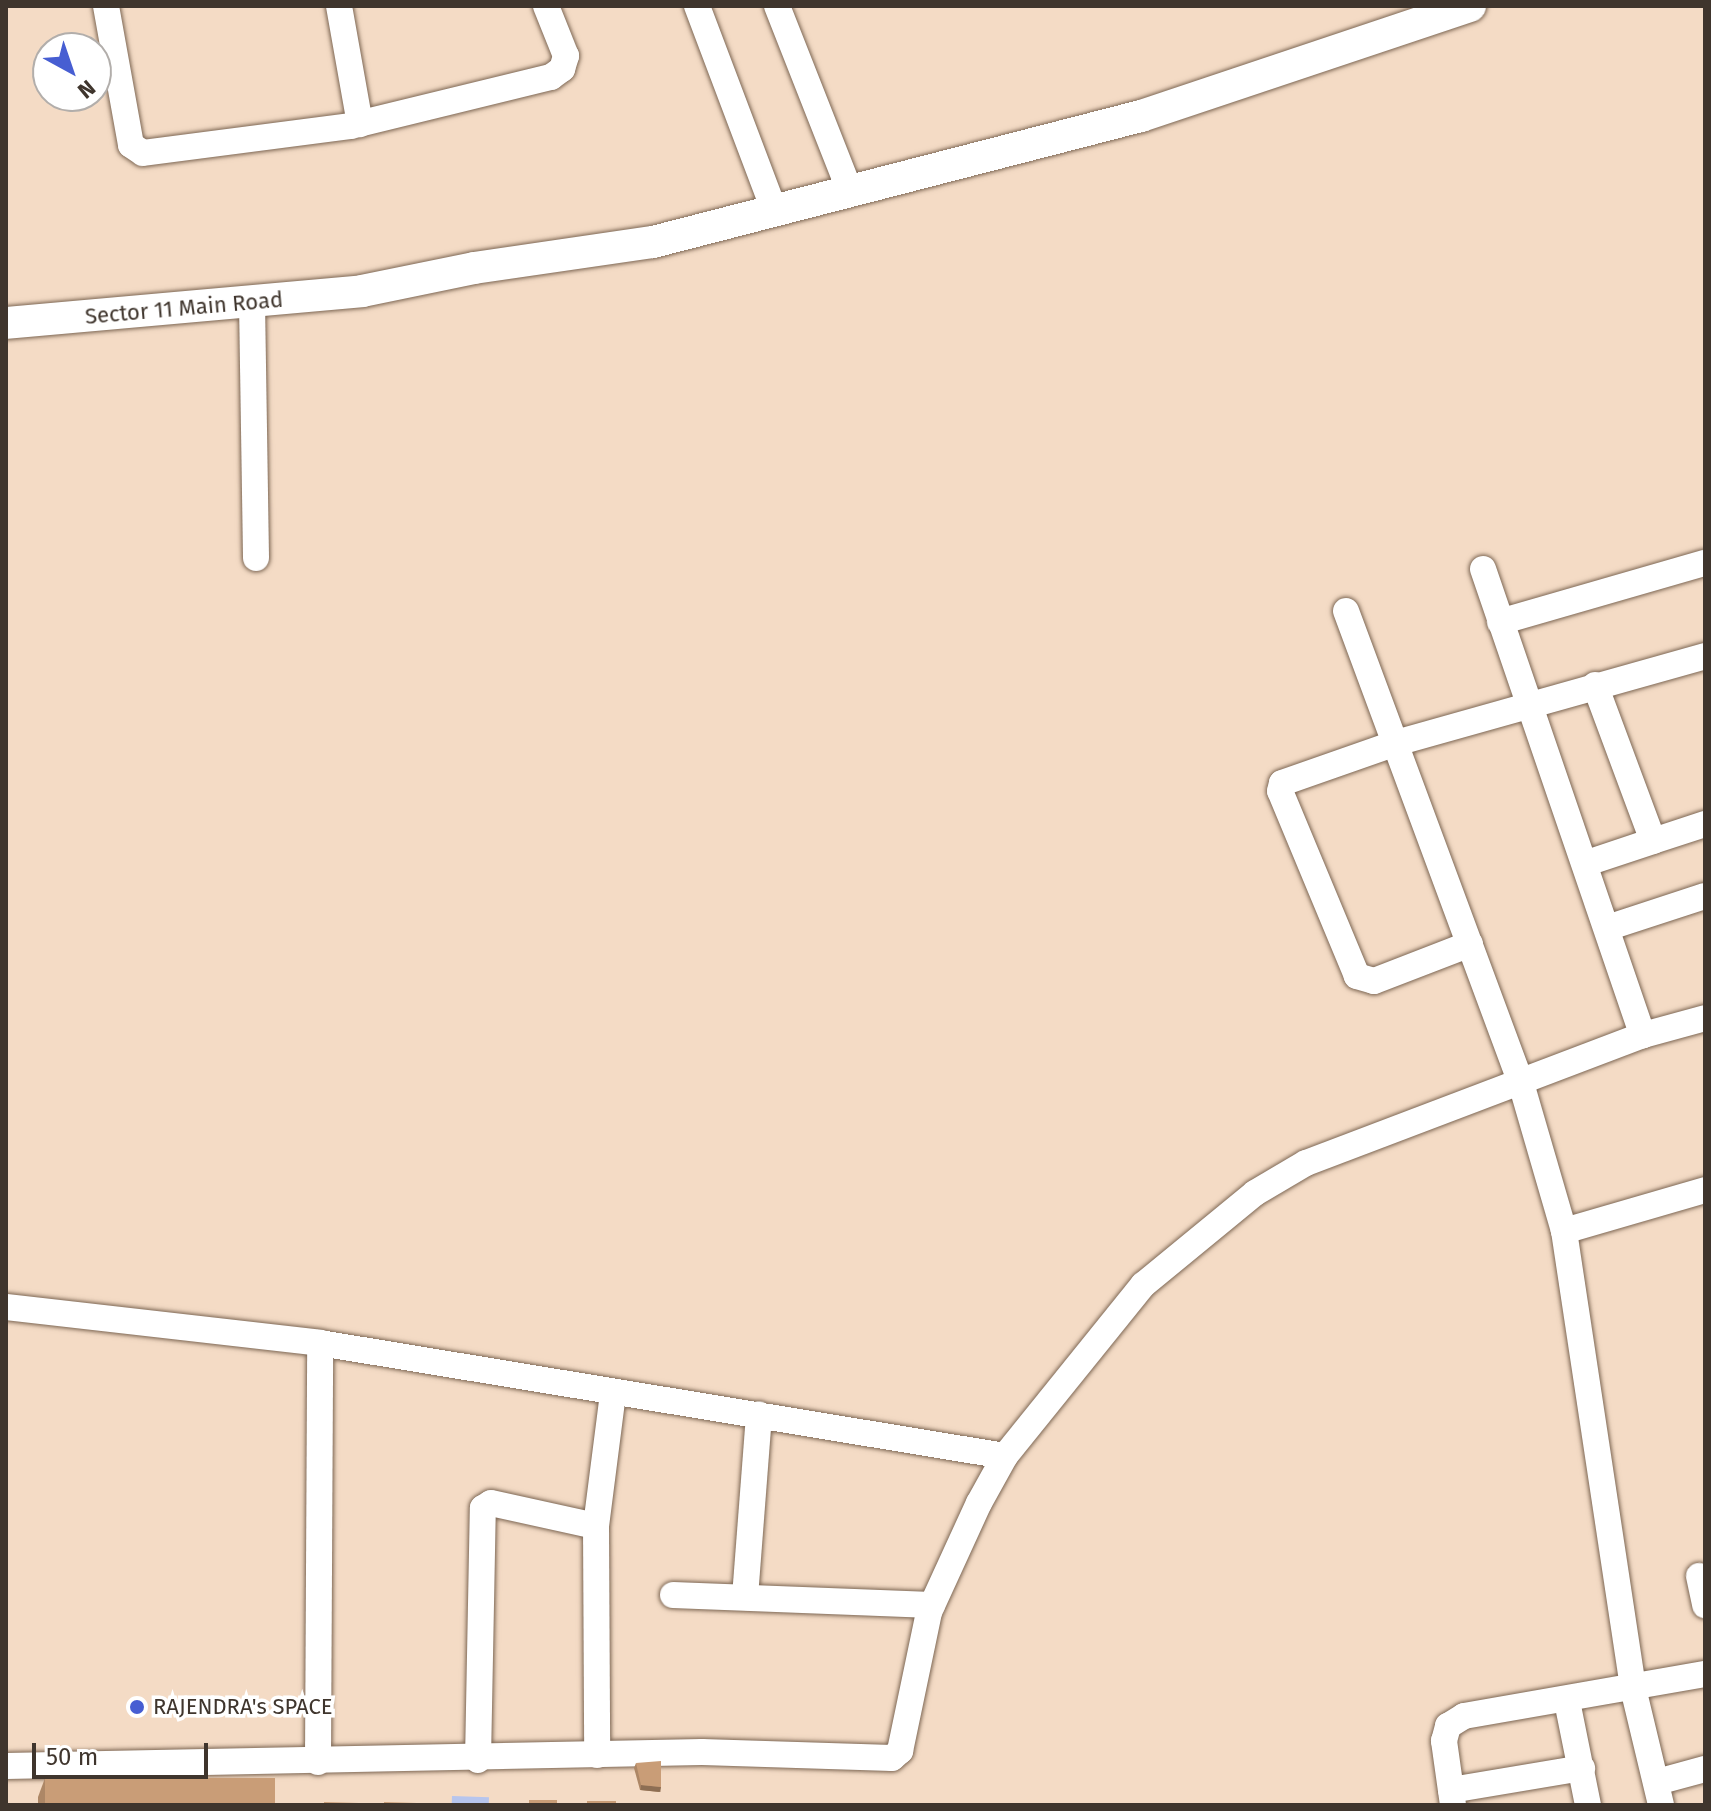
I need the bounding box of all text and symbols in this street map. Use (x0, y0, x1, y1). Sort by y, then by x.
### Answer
north arrow (32, 32, 112, 112)
text: N (72, 74, 101, 104)
street label: Sector 11 Main Road (84, 286, 284, 330)
place label: RAJENDRA's SPACE (153, 1694, 332, 1720)
marker: RAJENDRA's SPACE (128, 1698, 146, 1716)
scale bar (36, 1727, 212, 1777)
text: 50 m (46, 1743, 98, 1771)

